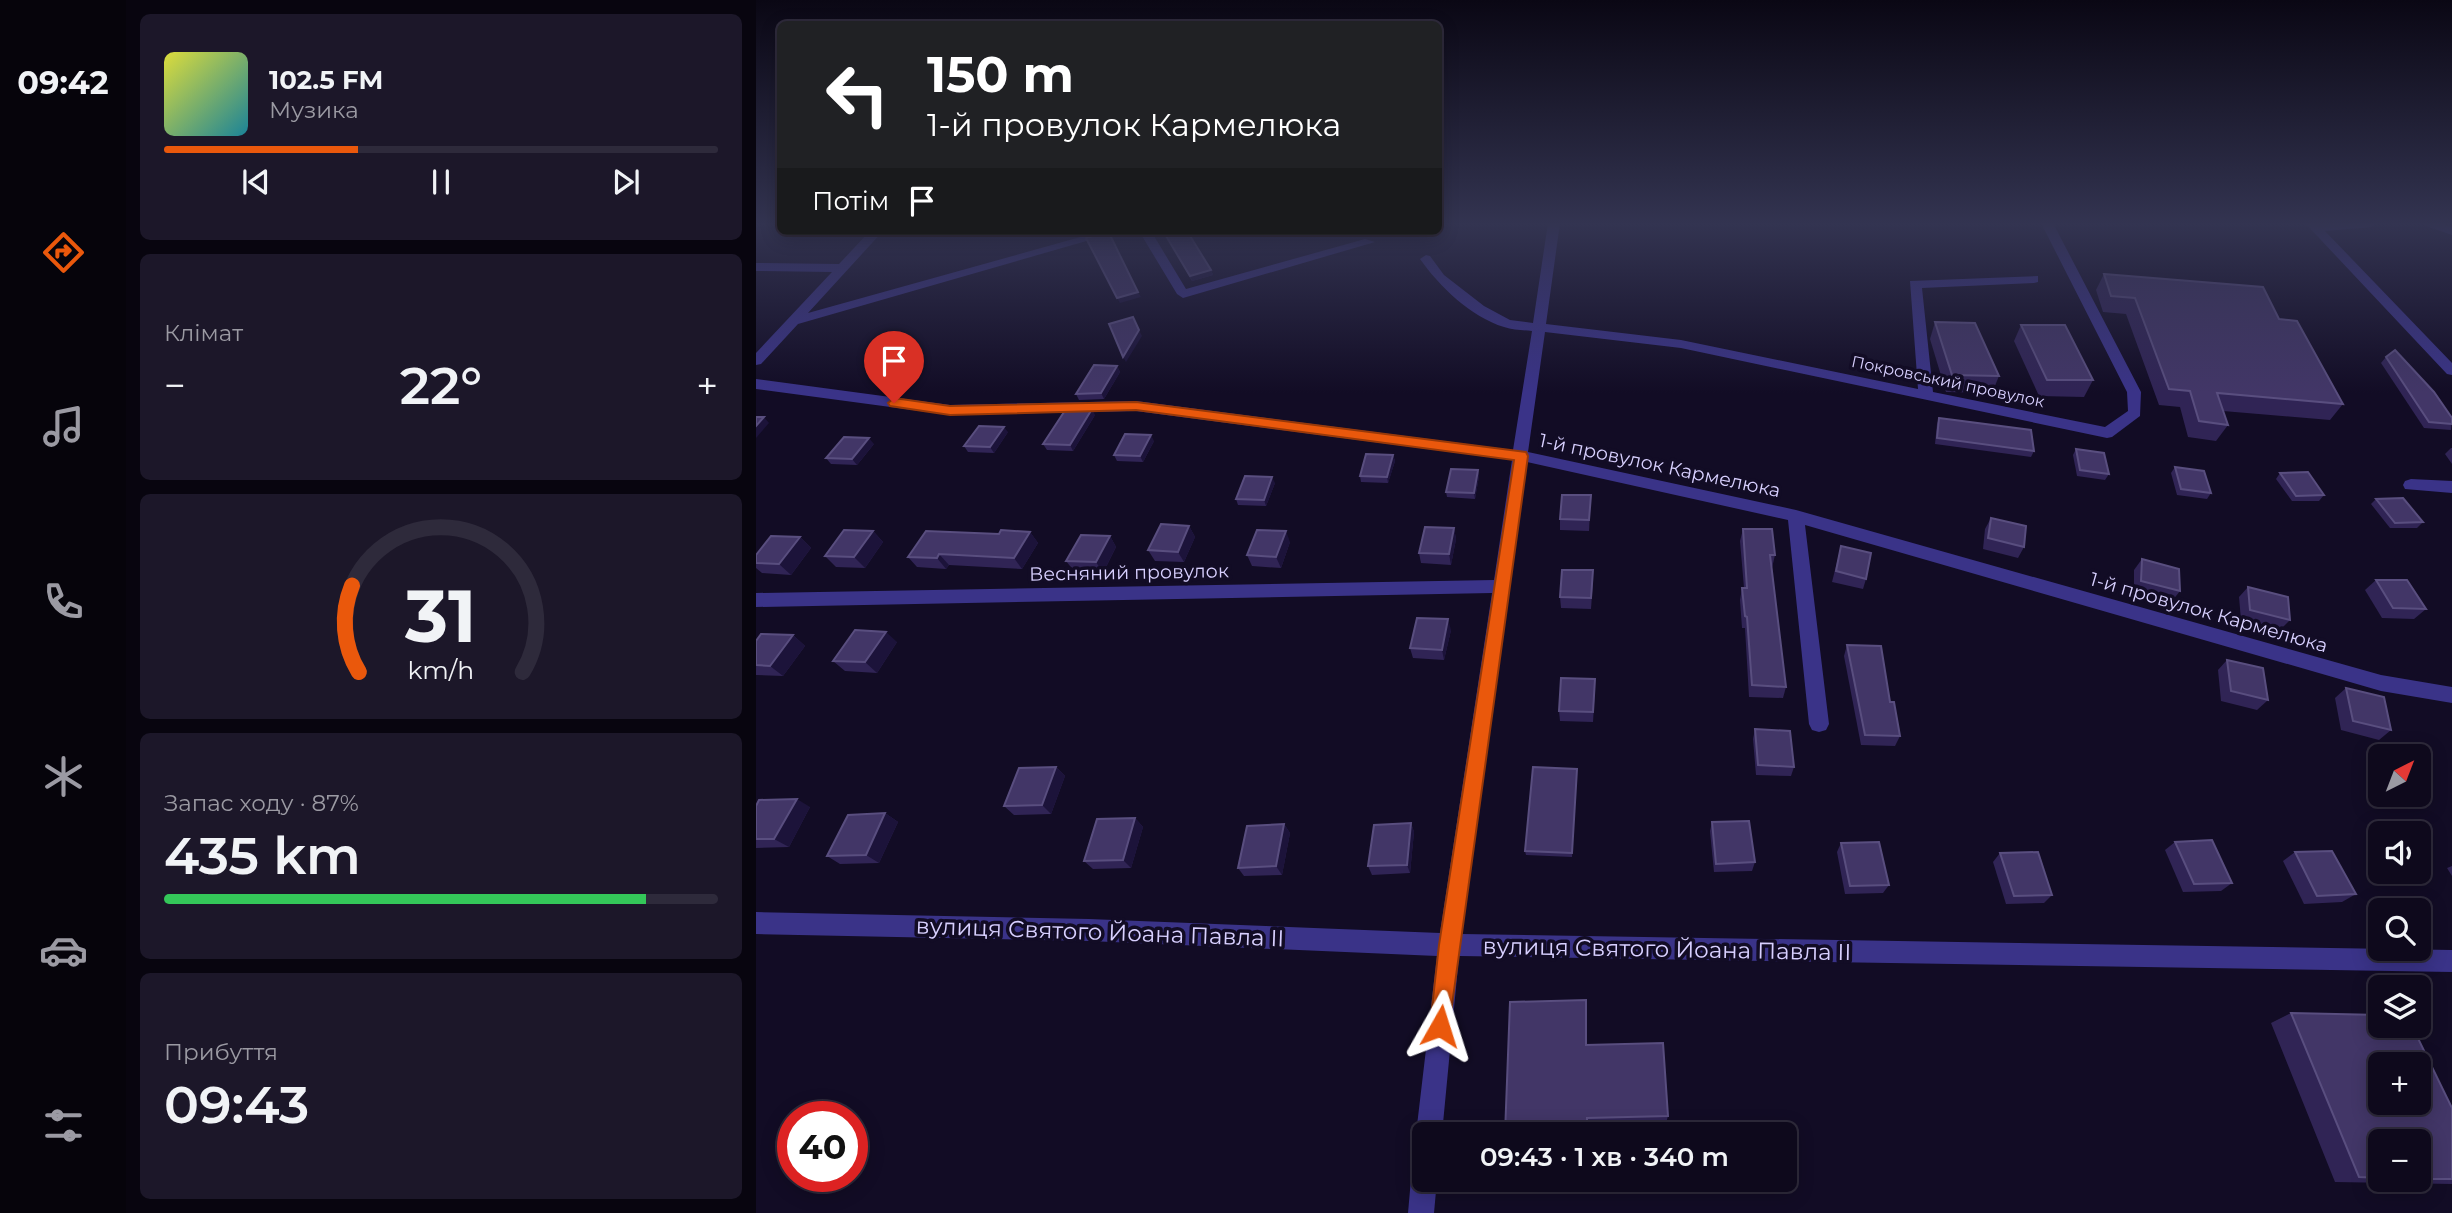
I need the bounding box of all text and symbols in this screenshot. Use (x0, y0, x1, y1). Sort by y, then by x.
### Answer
text: 150 m (927, 45, 1074, 104)
icon: left (812, 49, 903, 140)
text: 09:42 (17, 63, 109, 102)
text: 102.5 FM (269, 64, 383, 96)
text: Музика (269, 96, 359, 124)
text: 1-й провулок Кармелюка (927, 105, 1341, 144)
icon: previous (237, 163, 275, 201)
icon: pause (422, 163, 460, 201)
icon: next (607, 163, 645, 201)
icon: arrive (903, 182, 941, 220)
text: Потім (812, 185, 889, 217)
icon: directions (39, 228, 88, 277)
text: Клімат (164, 319, 243, 347)
pin (864, 331, 924, 403)
icon: arrive (875, 342, 913, 380)
street label: Покровський провулок (1850, 352, 2047, 411)
text: 22° (400, 354, 482, 417)
text: − (164, 362, 186, 409)
text: + (696, 362, 718, 409)
icon: music (39, 402, 88, 451)
street label: 1-й провулок Кармелюка (1537, 429, 1783, 502)
street label: Весняний провулок (1029, 559, 1229, 586)
street label: 1-й провулок Кармелюка (2087, 568, 2330, 657)
text: 31 (404, 573, 477, 661)
icon: phone (39, 577, 88, 626)
text: km/h (408, 655, 474, 685)
north arrow (2368, 744, 2431, 807)
map controls (2368, 744, 2431, 1192)
icon: climate (39, 752, 88, 801)
text: Запас ходу · 87% (164, 789, 359, 817)
button: sound (2368, 821, 2431, 884)
text: 435 km (164, 824, 361, 887)
button: search (2368, 898, 2431, 961)
street label: вулиця Святого Йоана Павла II (915, 912, 1285, 952)
icon: car (39, 926, 88, 975)
street label: вулиця Святого Йоана Павла II (1482, 932, 1852, 966)
button: layers (2368, 975, 2431, 1038)
position arrow (1403, 989, 1477, 1063)
text: Прибуття (164, 1038, 278, 1066)
button: + (2368, 1052, 2431, 1115)
text: 09:43 (164, 1073, 309, 1136)
icon: filters (39, 1101, 88, 1150)
speed limit sign: 40 (777, 1101, 868, 1192)
button: − (2368, 1129, 2431, 1192)
text: 09:43 · 1 хв · 340 m (1480, 1141, 1729, 1173)

